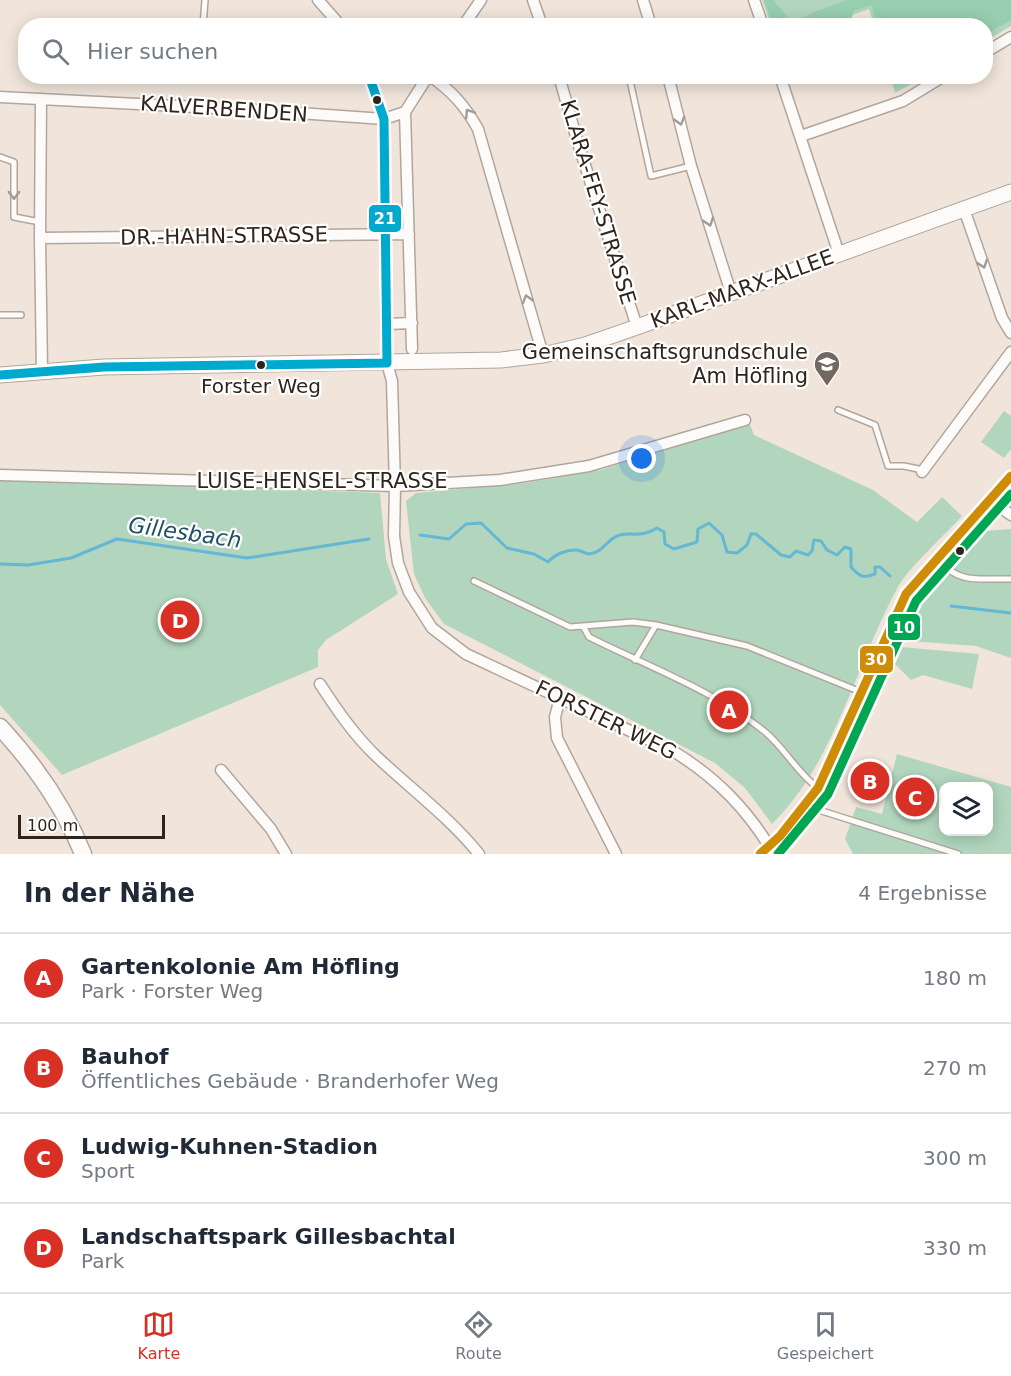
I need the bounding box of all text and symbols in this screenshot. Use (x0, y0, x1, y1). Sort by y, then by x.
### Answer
search box (18, 18, 993, 84)
icon: search (39, 35, 72, 68)
text: Hier suchen (87, 39, 218, 64)
street label: KALVERBENDEN (139, 91, 309, 127)
unlabelled marker (371, 94, 383, 106)
street label: KLARA-FEY-STRASSE (555, 97, 641, 307)
one-way arrow (464, 109, 476, 119)
one-way arrow (672, 116, 685, 126)
one-way arrow (8, 191, 20, 200)
line badge: 21 (368, 204, 402, 233)
text: 21 (374, 209, 396, 228)
one-way arrow (702, 216, 714, 227)
street label: DR.-HAHN-STRASSE (120, 222, 328, 250)
street label: KARL-MARX-ALLEE (647, 245, 837, 333)
one-way arrow (976, 258, 989, 269)
one-way arrow (522, 294, 534, 304)
place label: Gemeinschaftsgrundschule Am Höfling (522, 340, 808, 388)
school or university icon: Gemeinschaftsgrundschule Am Höfling (812, 349, 842, 387)
marker: Forster Weg (255, 359, 267, 371)
place label: Forster Weg (201, 374, 321, 398)
your location (627, 444, 656, 473)
street label: LUISE-HENSEL-STRASSE (197, 469, 447, 493)
water label: Gillesbach (127, 512, 243, 553)
unlabelled marker (954, 545, 966, 557)
pin: D (160, 598, 200, 642)
line badge: 10 (887, 613, 921, 641)
text: 10 (893, 618, 915, 637)
line badge: 30 (859, 645, 894, 674)
text: 30 (865, 650, 887, 669)
street label: FORSTER WEG (531, 675, 681, 765)
pin: A (710, 688, 748, 732)
pin: B (850, 758, 890, 804)
pin: C (896, 774, 934, 820)
map controls (939, 782, 993, 836)
button: layers (939, 782, 993, 836)
scale bar (18, 812, 165, 840)
text: 100 m (27, 816, 78, 835)
text: In der Nähe (24, 878, 195, 908)
text: 4 Ergebnisse (858, 881, 987, 905)
text: Gartenkolonie Am Höfling (81, 954, 400, 979)
text: A (36, 966, 51, 990)
text: 180 m (923, 966, 987, 990)
text: Park · Forster Weg (81, 979, 263, 1003)
text: Bauhof (81, 1044, 169, 1069)
text: B (36, 1056, 51, 1080)
text: 270 m (923, 1056, 987, 1080)
text: Öffentliches Gebäude · Branderhofer Weg (81, 1069, 499, 1093)
text: Ludwig-Kuhnen-Stadion (81, 1134, 378, 1159)
text: C (36, 1146, 51, 1170)
text: 300 m (923, 1146, 987, 1170)
text: Sport (81, 1159, 135, 1183)
text: Landschaftspark Gillesbachtal (81, 1224, 456, 1249)
text: D (35, 1236, 52, 1260)
text: 330 m (923, 1236, 987, 1260)
text: Park (81, 1249, 124, 1273)
tab: Karte (138, 1308, 180, 1363)
tab: Route (455, 1308, 502, 1363)
tab: Gespeichert (777, 1308, 873, 1363)

